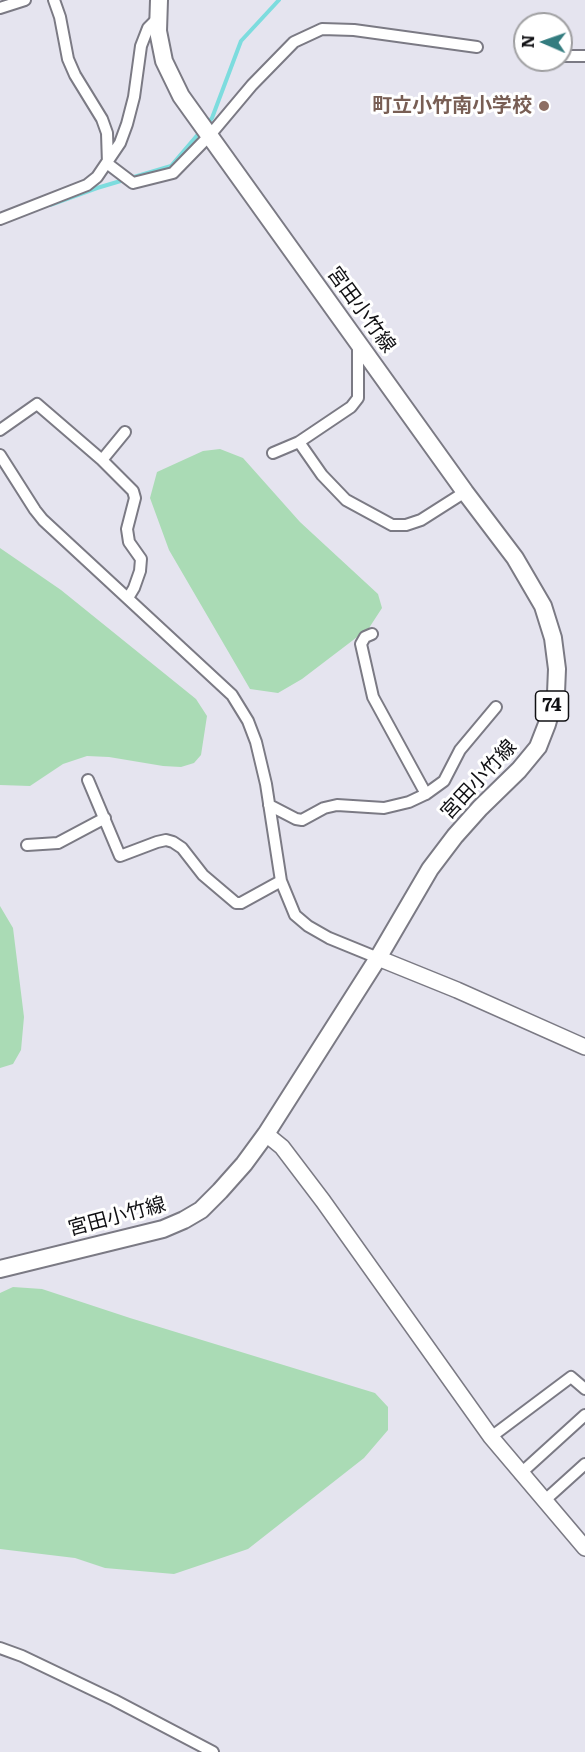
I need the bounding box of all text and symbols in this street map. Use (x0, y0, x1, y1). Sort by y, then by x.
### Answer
north arrow (513, 12, 573, 72)
text: N (515, 34, 539, 49)
place label: 町立小竹南小学校 (372, 94, 532, 118)
marker: 町立小竹南小学校 (537, 99, 551, 113)
street label: 宮田小竹線 (322, 262, 400, 358)
road number: 74 (536, 691, 568, 721)
street label: 宮田小竹線 (436, 735, 522, 825)
street label: 宮田小竹線 (66, 1192, 168, 1242)

